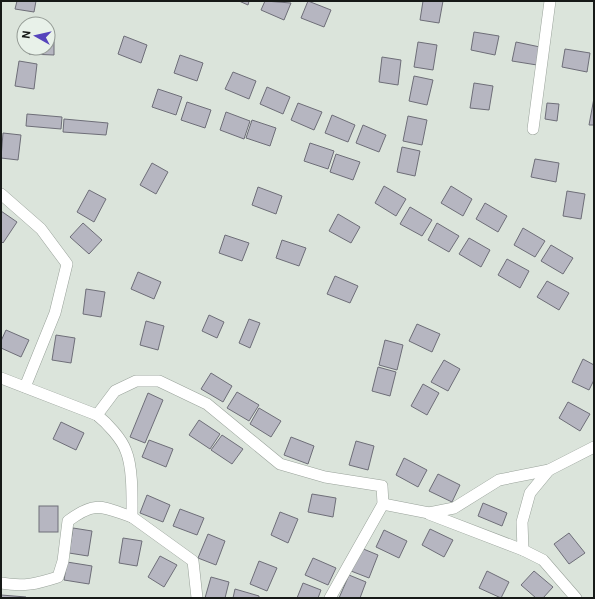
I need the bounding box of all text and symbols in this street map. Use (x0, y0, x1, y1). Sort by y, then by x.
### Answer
north arrow (16, 16, 56, 56)
text: N (20, 30, 34, 39)

